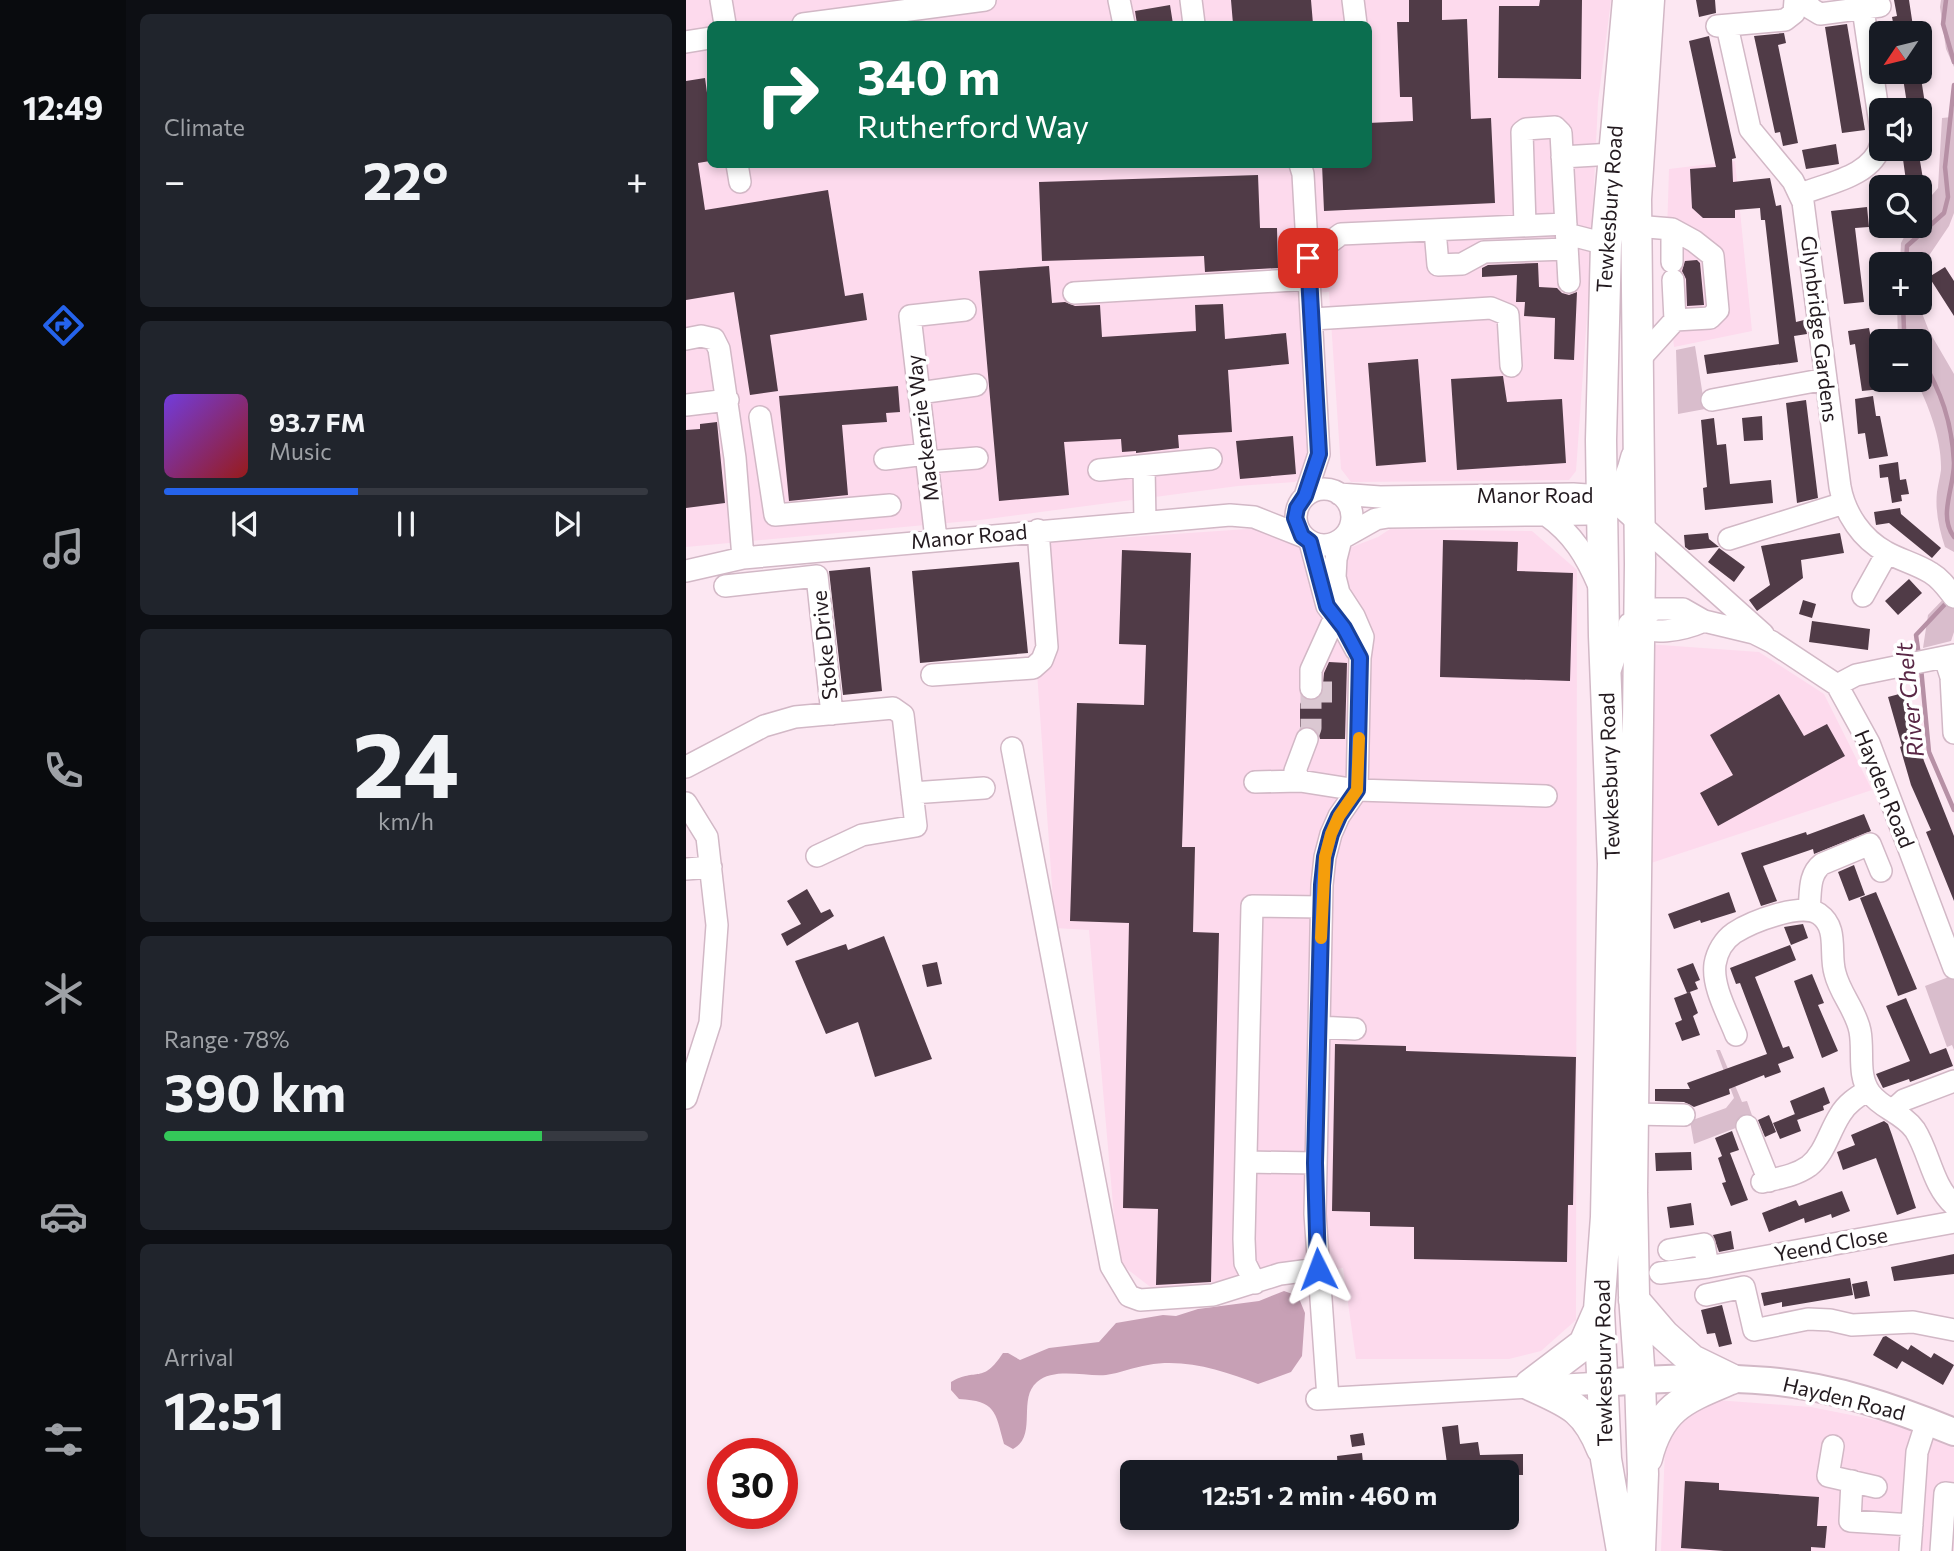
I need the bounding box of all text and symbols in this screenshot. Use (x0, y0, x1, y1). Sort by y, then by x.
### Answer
north arrow (1869, 21, 1932, 84)
map controls (1869, 21, 1932, 392)
text: 340 m (857, 45, 1000, 105)
icon: right (742, 49, 833, 140)
text: 12:49 (23, 87, 103, 127)
button: sound (1869, 98, 1932, 161)
text: Rutherford Way (857, 105, 1089, 145)
text: Climate (164, 113, 245, 141)
street label: Tewkesbury Road (1590, 124, 1627, 293)
text: 22° (363, 147, 448, 211)
text: − (164, 156, 186, 203)
text: + (626, 156, 648, 203)
button: search (1869, 175, 1932, 238)
pin (1278, 228, 1338, 288)
street label: Glynbridge Gardens (1797, 234, 1844, 423)
icon: arrive (1289, 239, 1327, 277)
button: + (1869, 252, 1932, 315)
icon: directions (39, 301, 88, 350)
button: − (1869, 329, 1932, 392)
street label: Mackenzie Way (900, 353, 943, 503)
text: 93.7 FM (269, 406, 366, 437)
text: Music (269, 437, 332, 465)
street label: Manor Road (1477, 482, 1593, 507)
icon: previous (226, 505, 264, 543)
icon: pause (387, 505, 425, 543)
icon: next (548, 505, 586, 543)
street label: Manor Road (910, 518, 1028, 553)
icon: music (39, 524, 88, 573)
street label: Stoke Drive (805, 589, 842, 701)
water label: River Chelt (1889, 641, 1929, 759)
street label: Tewkesbury Road (1593, 692, 1624, 860)
text: 24 (353, 705, 459, 817)
street label: Hayden Road (1850, 726, 1920, 851)
icon: phone (39, 746, 88, 795)
text: km/h (378, 807, 434, 835)
icon: climate (39, 969, 88, 1018)
text: Range · 78% (164, 1025, 289, 1053)
text: 390 km (164, 1059, 346, 1123)
icon: car (39, 1192, 88, 1241)
street label: Yeend Close (1772, 1221, 1889, 1266)
position arrow (1281, 1232, 1355, 1306)
street label: Tewkesbury Road (1589, 1279, 1616, 1447)
text: Arrival (164, 1343, 234, 1371)
street label: Hayden Road (1781, 1370, 1908, 1425)
text: 12:51 (164, 1377, 285, 1441)
icon: filters (39, 1415, 88, 1464)
speed limit sign: 30 (707, 1438, 798, 1529)
text: 12:51 · 2 min · 460 m (1202, 1479, 1437, 1510)

